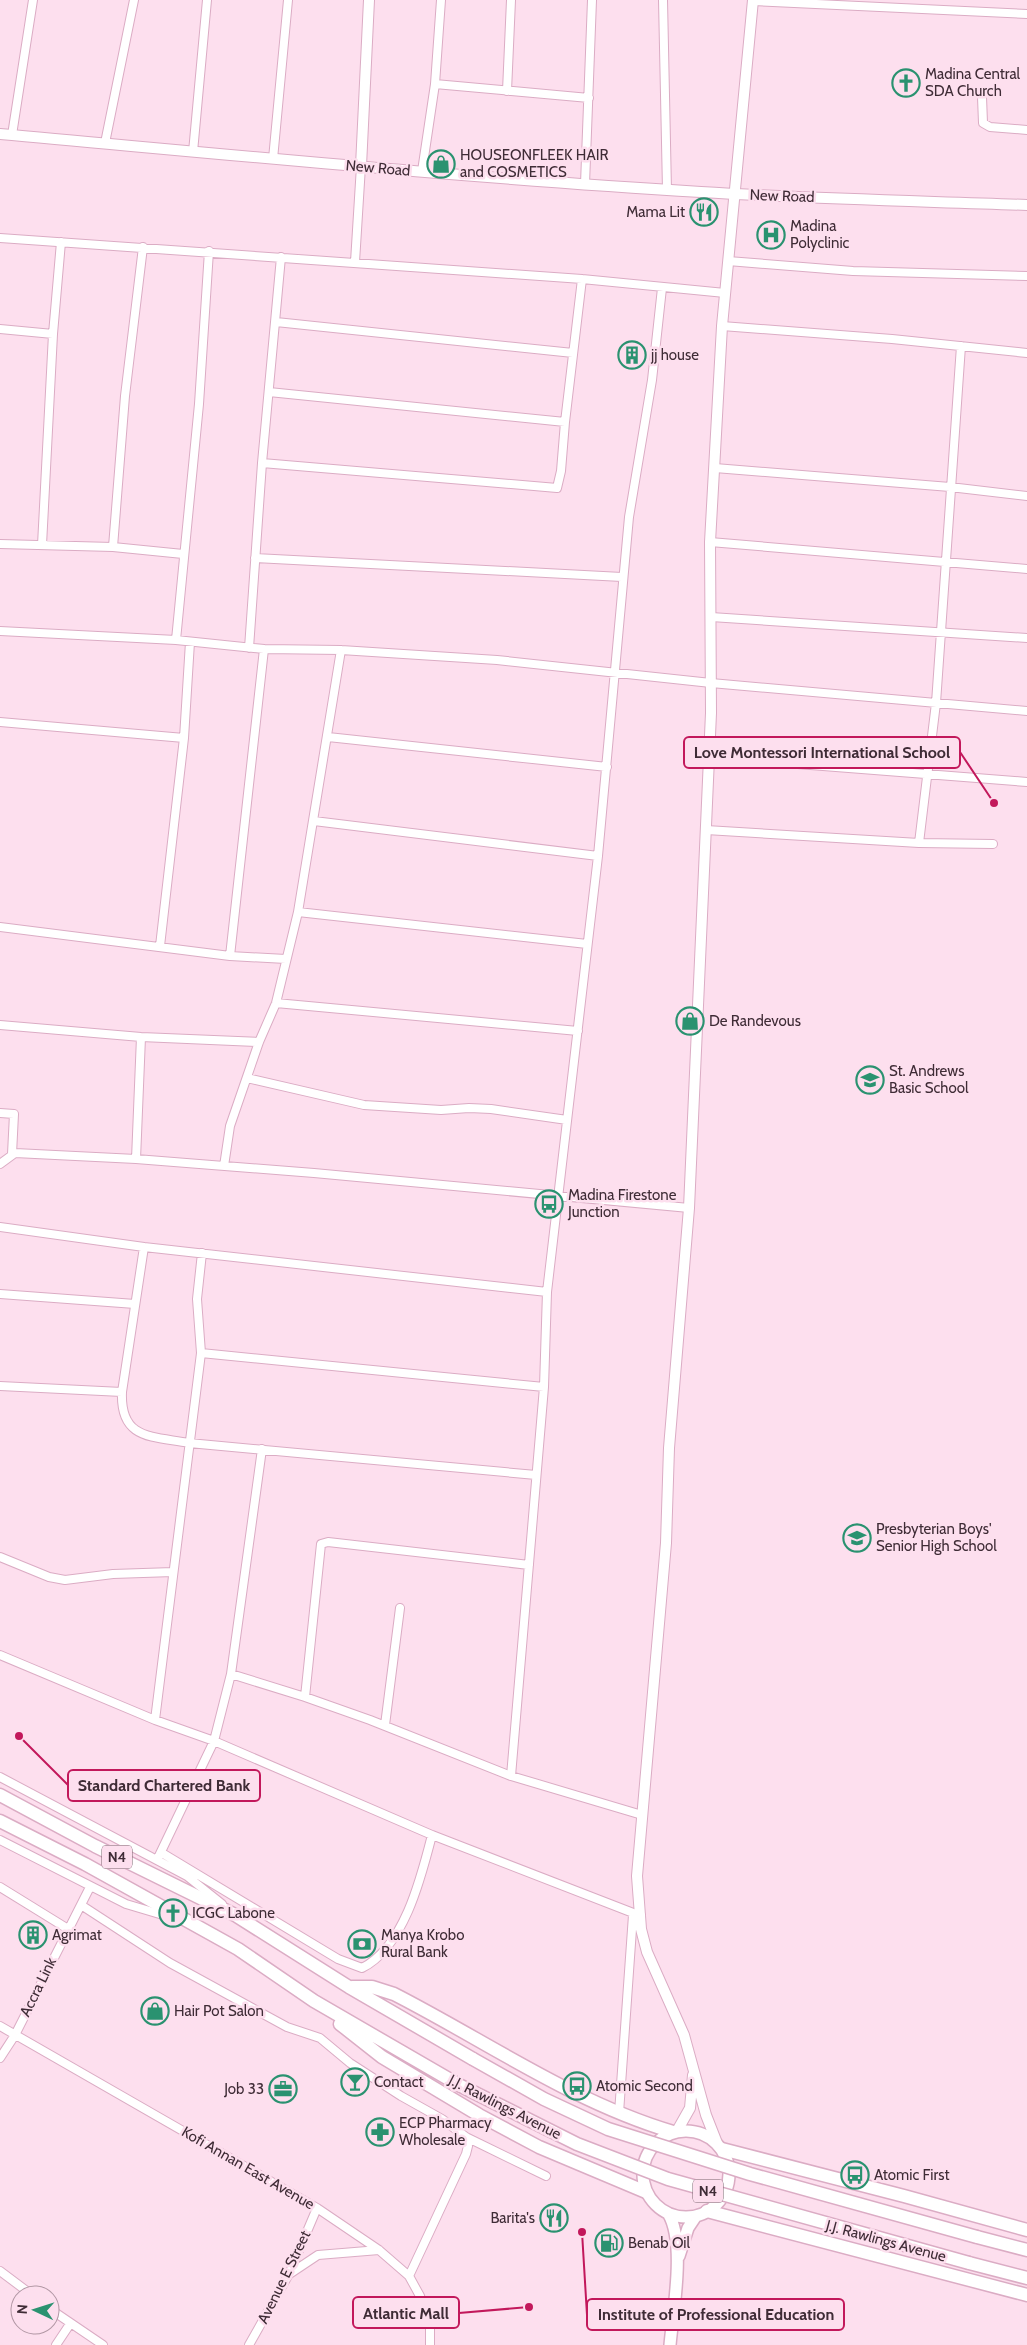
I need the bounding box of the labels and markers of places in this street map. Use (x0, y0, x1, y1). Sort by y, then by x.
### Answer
place label: Madina Central SDA Church (925, 65, 1021, 100)
church icon: Madina Central SDA Church (891, 68, 921, 98)
place label: HOUSEONFLEEK HAIR and COSMETICS (460, 146, 609, 181)
shop icon: HOUSEONFLEEK HAIR and COSMETICS (426, 149, 456, 179)
restaurant icon: Mama Lit (689, 197, 719, 227)
place label: Mama Lit (626, 203, 685, 221)
place label: Madina Polyclinic (790, 217, 850, 252)
hospital icon: Madina Polyclinic (756, 220, 786, 250)
building icon: jj house (617, 340, 647, 370)
place label: jj house (650, 346, 699, 364)
callout: Love Montessori International School (684, 737, 960, 768)
shop icon: De Randevous (675, 1006, 705, 1036)
place label: De Randevous (709, 1012, 801, 1030)
place label: St. Andrews Basic School (889, 1062, 969, 1097)
school or university icon: St. Andrews Basic School (855, 1065, 885, 1095)
place label: Madina Firestone Junction (567, 1186, 677, 1221)
bus stop icon: Madina Firestone Junction (534, 1189, 564, 1219)
place label: Presbyterian Boys' Senior High School (876, 1520, 997, 1555)
school or university icon: Presbyterian Boys' Senior High School (842, 1523, 872, 1553)
callout: Standard Chartered Bank (68, 1770, 260, 1801)
church icon: ICGC Labone (158, 1898, 188, 1928)
place label: ICGC Labone (192, 1904, 275, 1922)
building icon: Agrimat (18, 1920, 48, 1950)
place label: Agrimat (52, 1926, 102, 1944)
place label: Manya Krobo Rural Bank (381, 1926, 464, 1961)
bank icon: Manya Krobo Rural Bank (347, 1929, 377, 1959)
shop icon: Hair Pot Salon (140, 1996, 170, 2026)
place label: Hair Pot Salon (174, 2002, 264, 2020)
bar icon: Contact (340, 2067, 370, 2097)
bus stop icon: Atomic Second (562, 2071, 592, 2101)
place label: Contact (374, 2073, 424, 2091)
office icon: Job 33 (268, 2074, 298, 2104)
place label: Atomic Second (596, 2077, 693, 2095)
place label: Job 33 (223, 2080, 264, 2098)
place label: ECP Pharmacy Wholesale (399, 2114, 492, 2149)
pharmacy icon: ECP Pharmacy Wholesale (365, 2117, 395, 2147)
bus stop icon: Atomic First (840, 2160, 870, 2190)
place label: Atomic First (874, 2166, 950, 2184)
restaurant icon: Barita's (539, 2203, 569, 2233)
place label: Barita's (490, 2209, 535, 2227)
fuel station icon: Benab Oil (594, 2228, 624, 2258)
place label: Benab Oil (628, 2234, 691, 2252)
callout: Atlantic Mall (353, 2297, 459, 2328)
callout: Institute of Professional Education (587, 2299, 844, 2330)

